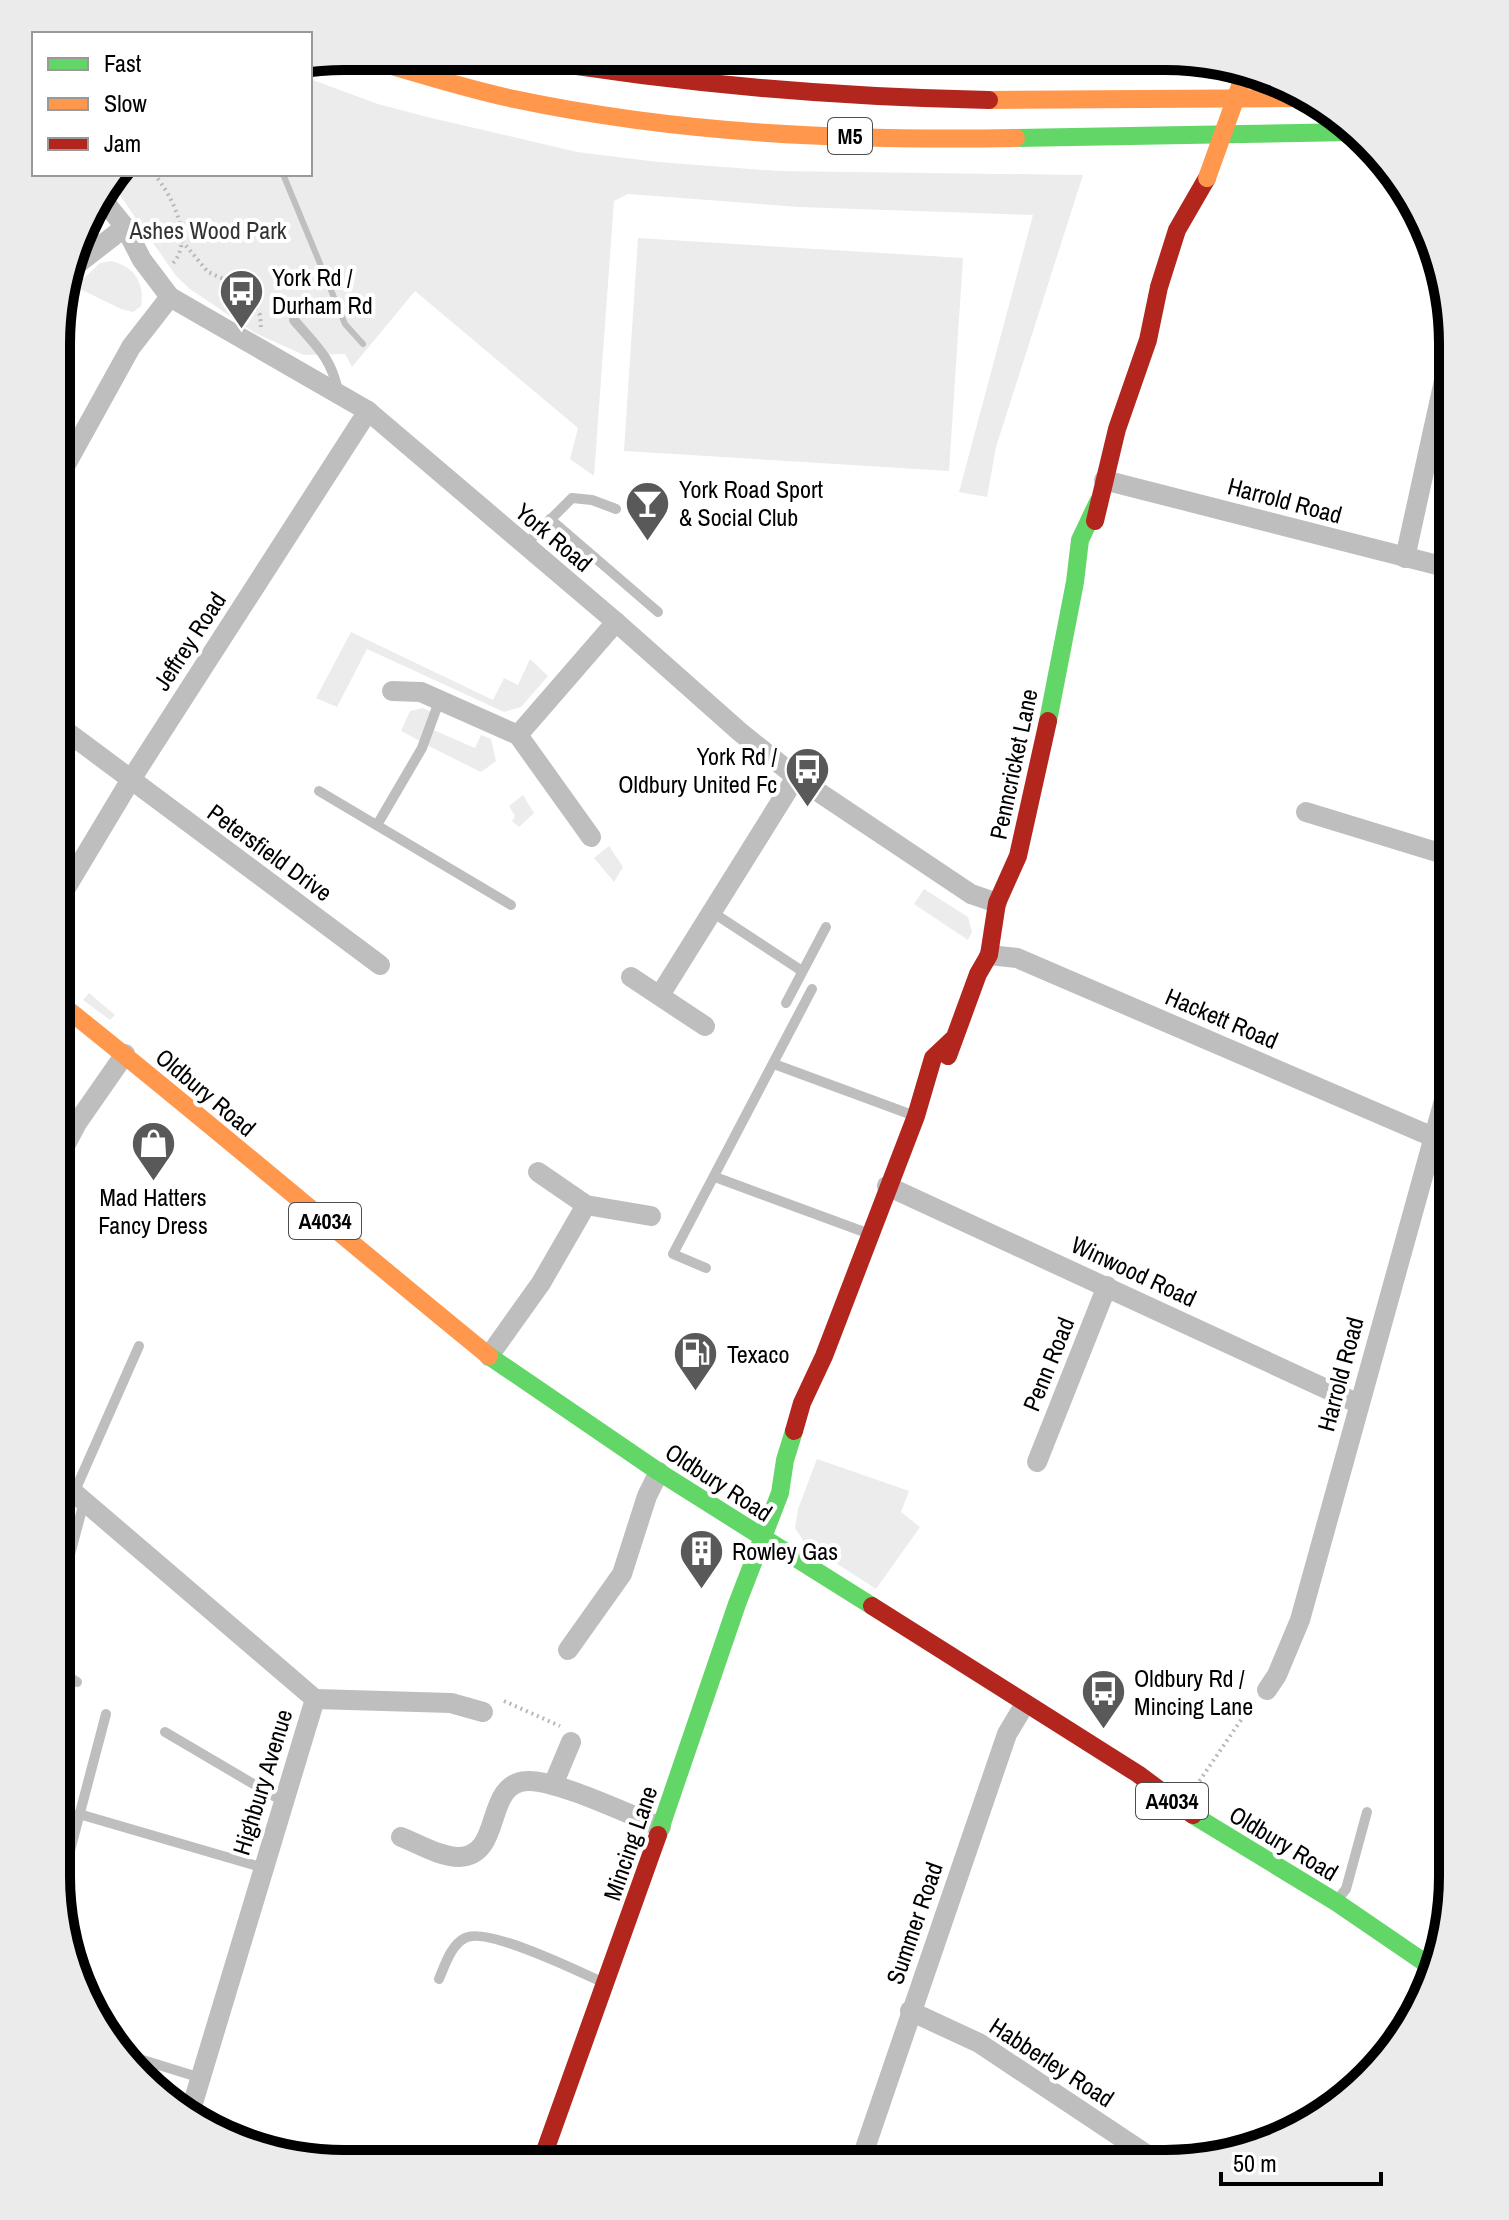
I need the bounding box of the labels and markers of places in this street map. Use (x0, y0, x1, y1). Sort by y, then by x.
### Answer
place label: York Rd / Durham Rd (272, 261, 373, 321)
bus stop icon: York Rd / Durham Rd (217, 267, 265, 330)
place label: York Road Sport & Social Club (679, 473, 823, 533)
bar icon: York Road Sport & Social Club (624, 479, 672, 542)
place label: York Rd / Oldbury United Fc (618, 740, 778, 800)
bus stop icon: York Rd / Oldbury United Fc (784, 746, 832, 809)
shop icon: Mad Hatters Fancy Dress (129, 1119, 177, 1182)
place label: Mad Hatters Fancy Dress (98, 1181, 208, 1241)
fuel station icon: Texaco (672, 1330, 720, 1393)
place label: Texaco (727, 1338, 789, 1370)
building icon: Rowley Gas (677, 1527, 725, 1590)
place label: Rowley Gas (732, 1535, 838, 1567)
place label: Oldbury Rd / Mincing Lane (1134, 1662, 1253, 1722)
bus stop icon: Oldbury Rd / Mincing Lane (1079, 1668, 1127, 1731)

